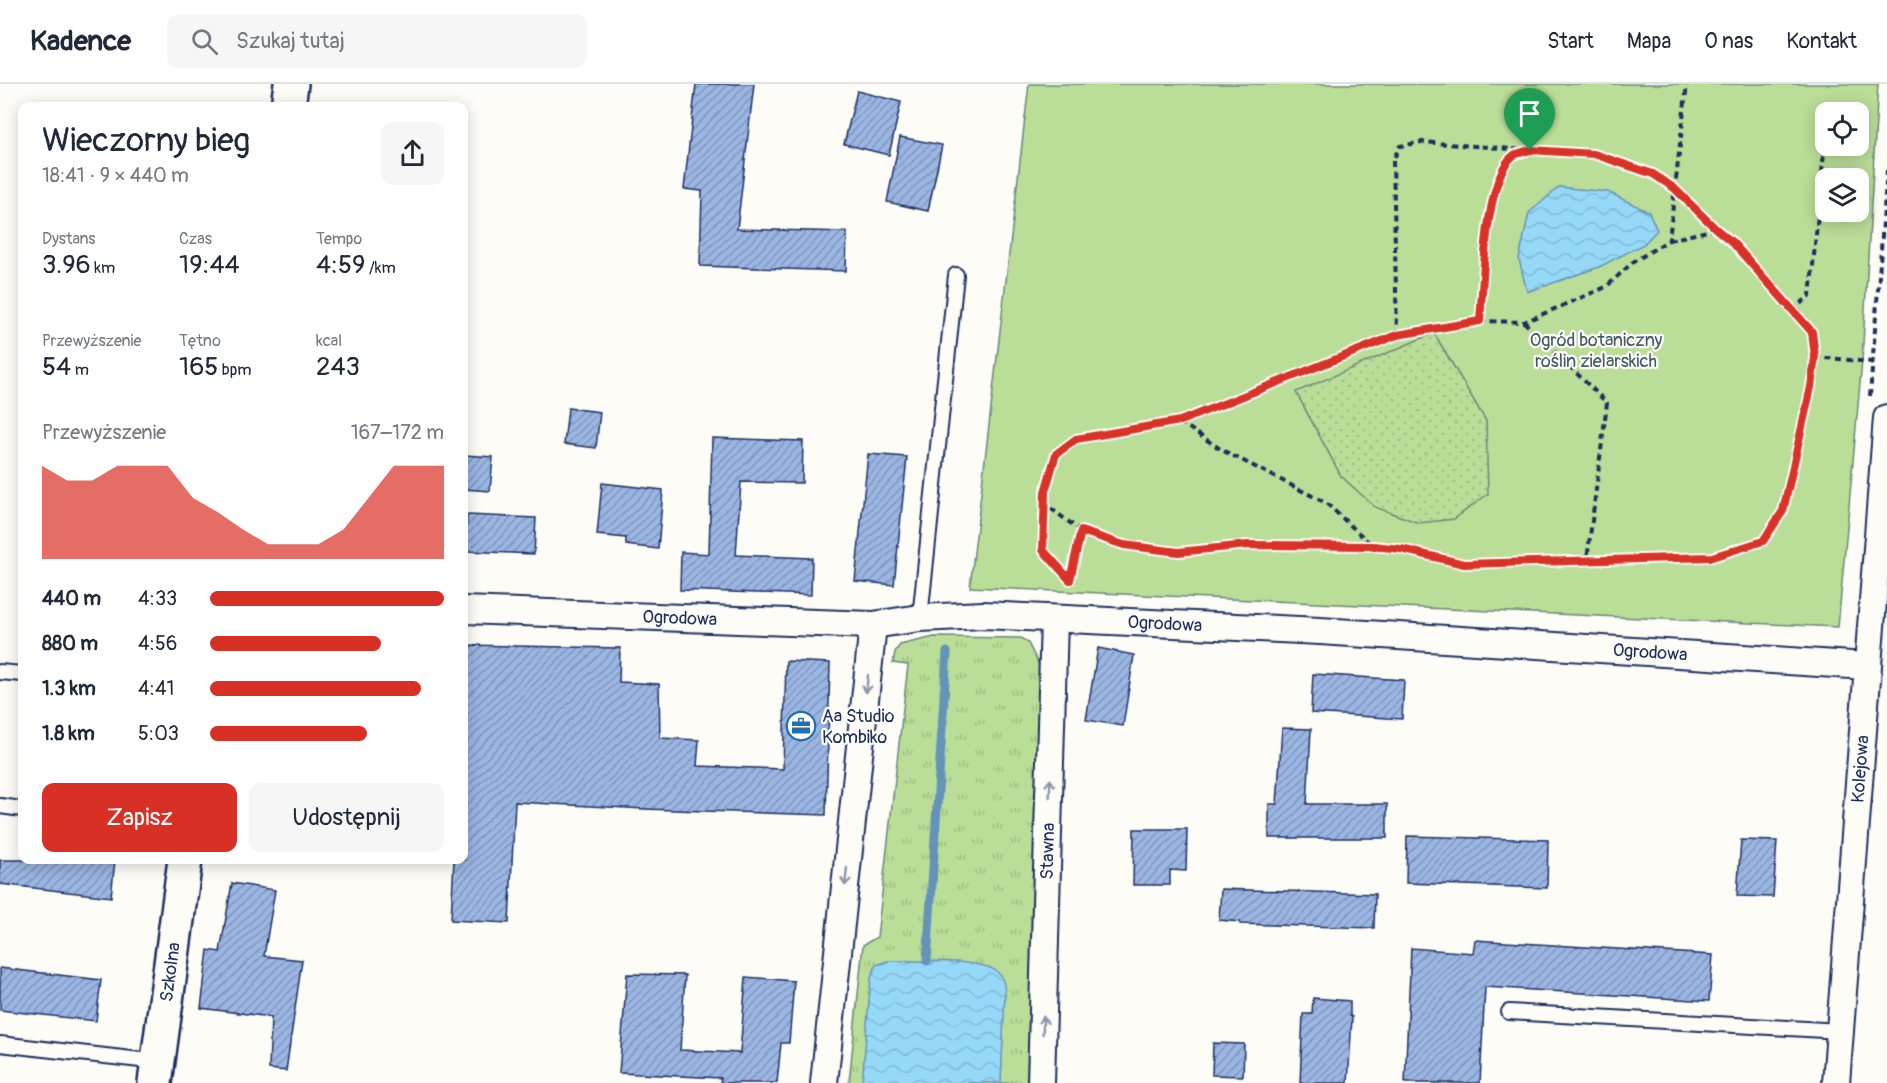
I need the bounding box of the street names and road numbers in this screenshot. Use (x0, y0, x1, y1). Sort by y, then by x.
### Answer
street label: Ogrodowa (642, 605, 718, 631)
street label: Ogrodowa (1127, 610, 1203, 637)
street label: Ogrodowa (1612, 638, 1688, 666)
street label: Kolejowa (1846, 734, 1874, 804)
street label: Stawna (1035, 822, 1060, 880)
street label: Szkolna (155, 941, 185, 1003)

